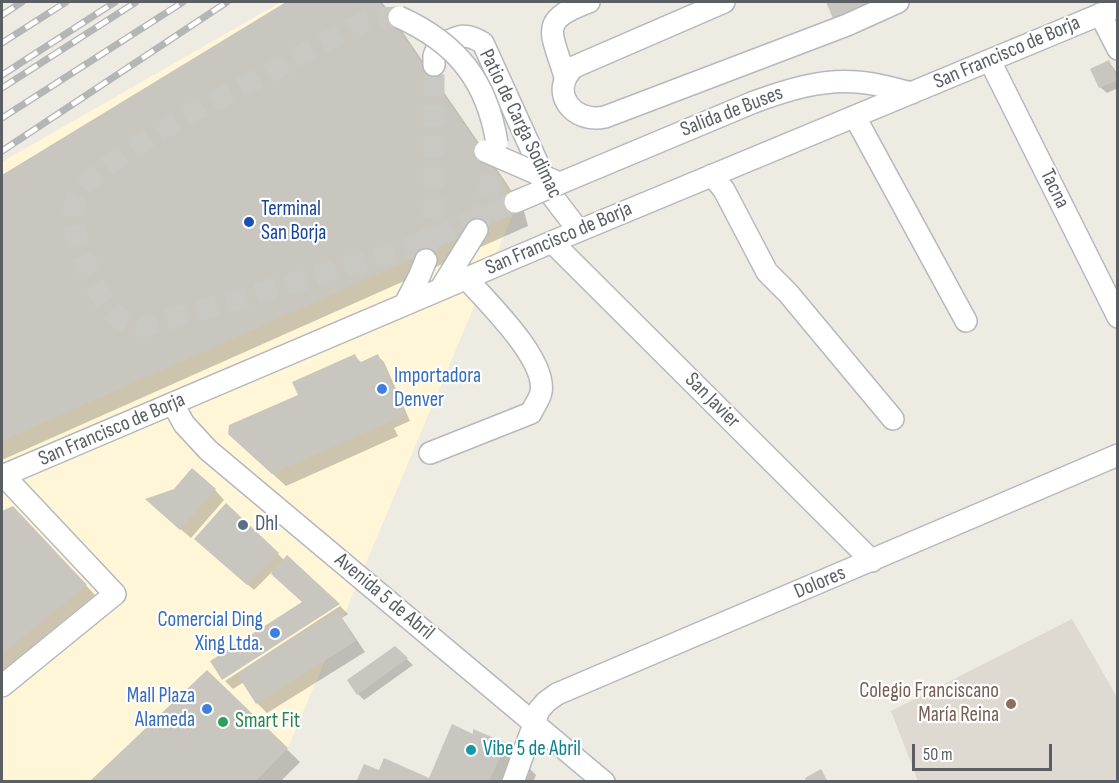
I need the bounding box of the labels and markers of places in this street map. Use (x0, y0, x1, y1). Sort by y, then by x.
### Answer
place label: Terminal San Borja (261, 197, 326, 247)
marker: Terminal San Borja (242, 215, 256, 229)
place label: Importadora Denver (394, 364, 481, 414)
marker: Importadora Denver (375, 382, 389, 396)
place label: Dhl (255, 512, 278, 538)
marker: Dhl (236, 518, 250, 532)
place label: Comercial Ding Xing Ltda. (157, 608, 263, 658)
marker: Comercial Ding Xing Ltda. (268, 626, 282, 640)
place label: Colegio Franciscano María Reina (859, 679, 999, 729)
place label: Mall Plaza Alameda (127, 684, 195, 734)
marker: Colegio Franciscano María Reina (1004, 697, 1018, 711)
marker: Mall Plaza Alameda (200, 702, 214, 716)
place label: Smart Fit (235, 709, 300, 735)
marker: Smart Fit (216, 715, 230, 729)
place label: Vibe 5 de Abril (483, 737, 581, 763)
marker: Vibe 5 de Abril (464, 743, 478, 757)

